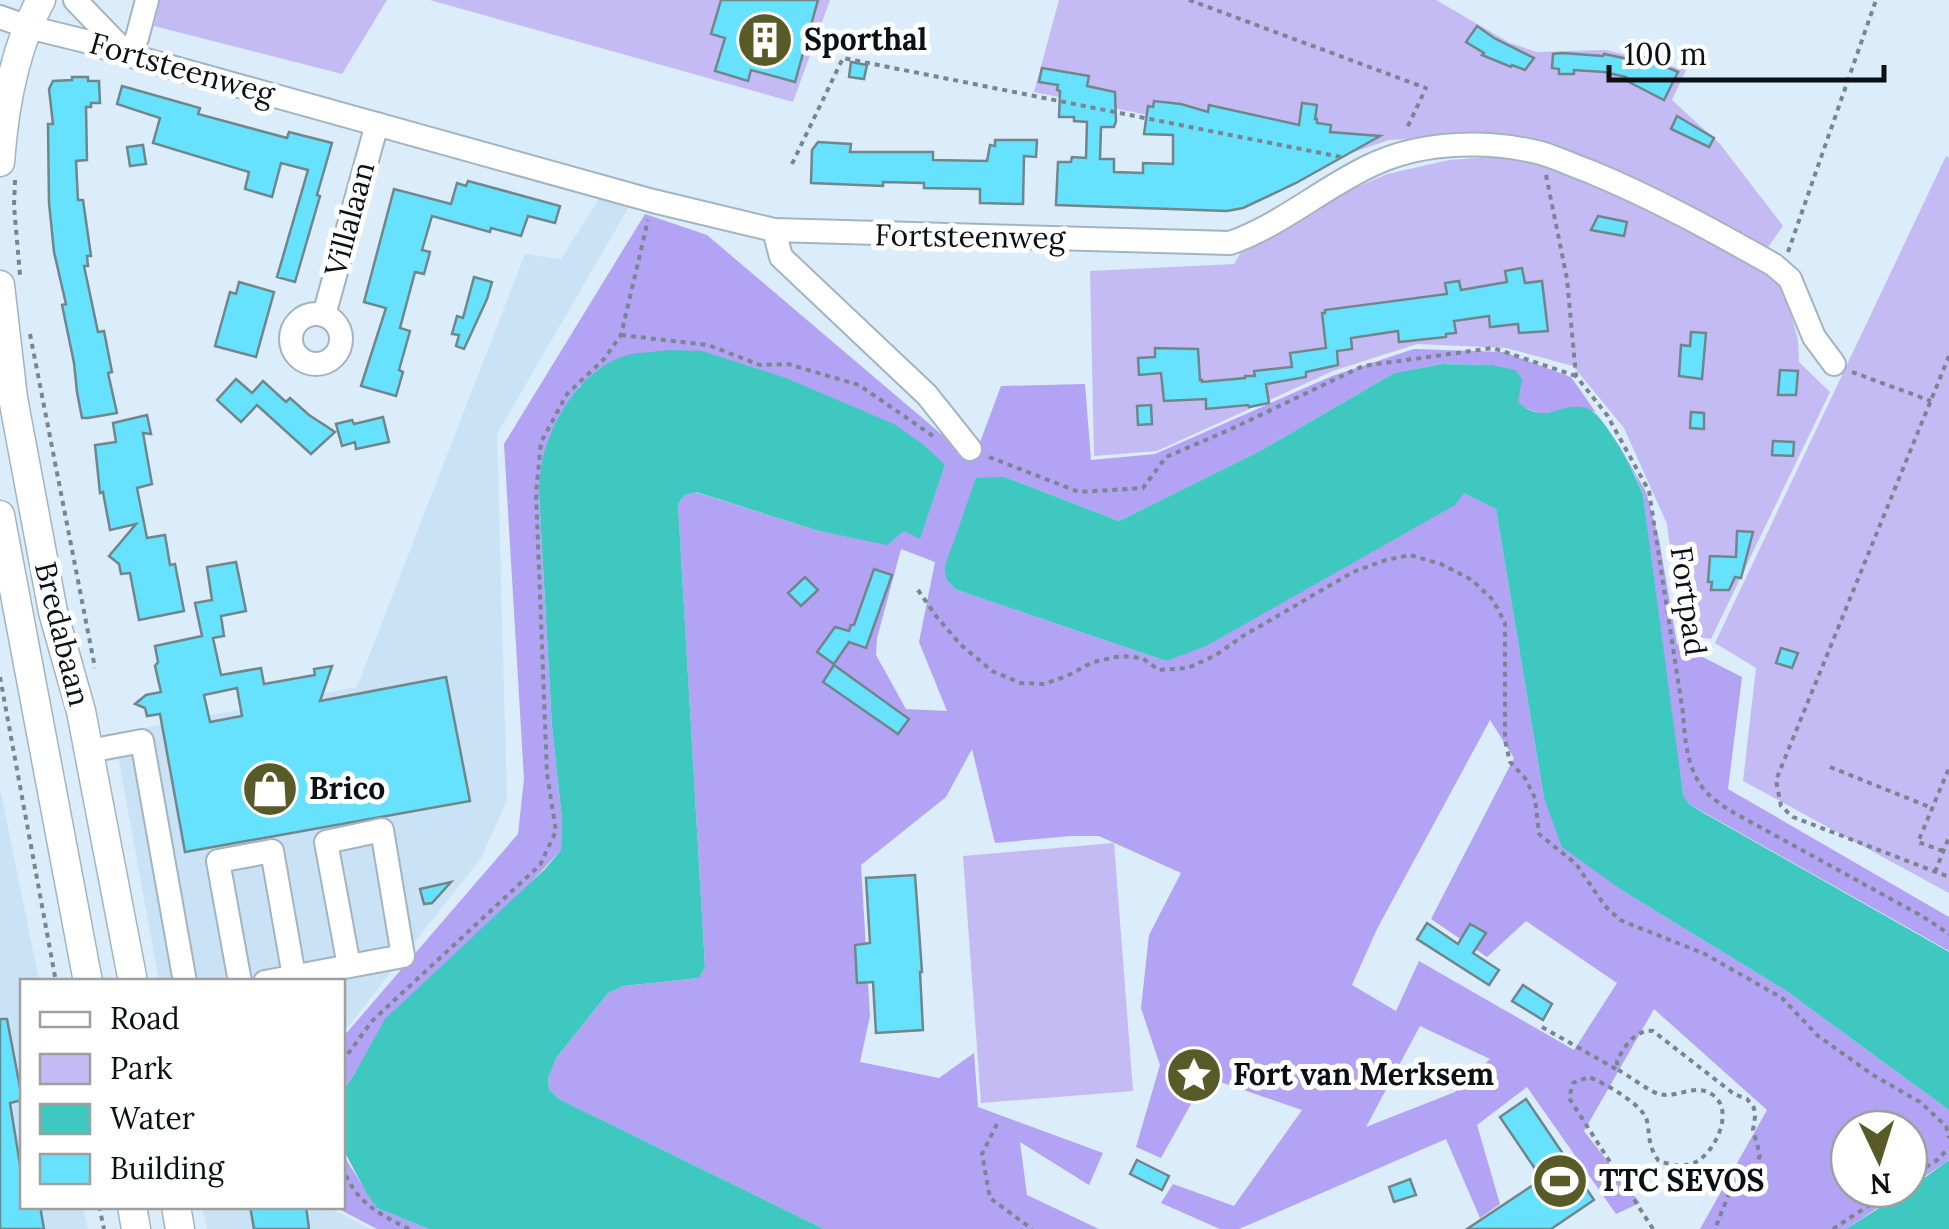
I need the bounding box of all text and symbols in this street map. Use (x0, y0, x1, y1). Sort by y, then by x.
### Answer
building icon: Sporthal (735, 10, 795, 70)
place label: Sporthal (804, 20, 927, 58)
scale bar (1609, 20, 1884, 82)
street label: Fortsteenweg (85, 24, 280, 114)
text: 100 m (1624, 35, 1707, 73)
street label: Villalaan (315, 157, 382, 281)
street label: Fortsteenweg (874, 215, 1067, 258)
street label: Fortpad (1663, 544, 1715, 658)
street label: Bredabaan (27, 558, 99, 710)
shop icon: Brico (240, 759, 300, 819)
place label: Brico (309, 769, 385, 807)
legend (20, 979, 345, 1209)
text: Road (110, 999, 180, 1037)
place icon: Fort van Merksem (1164, 1045, 1224, 1105)
text: Park (110, 1049, 172, 1087)
place label: Fort van Merksem (1233, 1055, 1495, 1093)
text: Water (110, 1099, 195, 1137)
north arrow (1829, 1109, 1929, 1209)
text: Building (110, 1149, 226, 1188)
sports icon: TTC SEVOS (1530, 1151, 1590, 1211)
place label: TTC SEVOS (1599, 1161, 1764, 1199)
text: N (1869, 1165, 1893, 1203)

